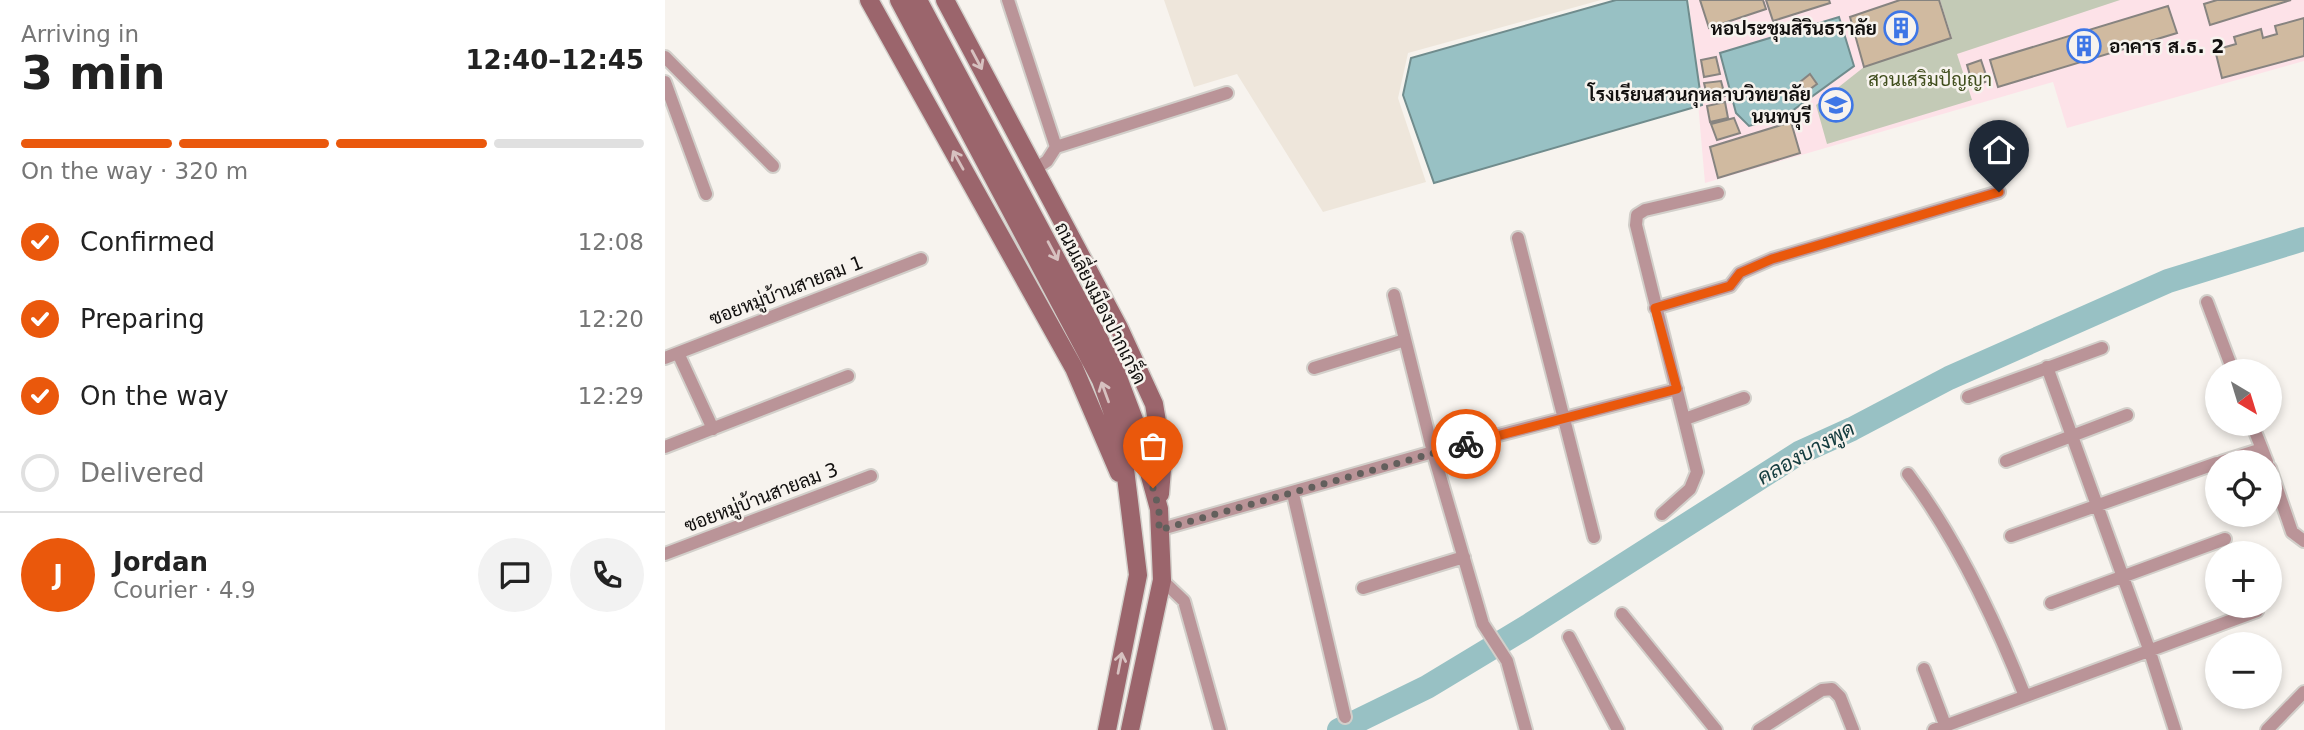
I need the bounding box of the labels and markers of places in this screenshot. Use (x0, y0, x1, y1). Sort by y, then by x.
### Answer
building icon: หอประชุมสิรินธราลัย (1882, 9, 1920, 47)
place label: หอประชุมสิรินธราลัย (1710, 17, 1877, 43)
building icon: อาคาร ส.ธ. 2 (2065, 27, 2103, 65)
place label: อาคาร ส.ธ. 2 (2109, 35, 2225, 57)
place label: โรงเรียนสวนกุหลาบวิทยาลัย นนทบุรี (1587, 82, 1811, 131)
school or university icon: โรงเรียนสวนกุหลาบวิทยาลัย นนทบุรี (1817, 86, 1855, 124)
pin (1969, 120, 2029, 192)
pin (1123, 416, 1183, 488)

